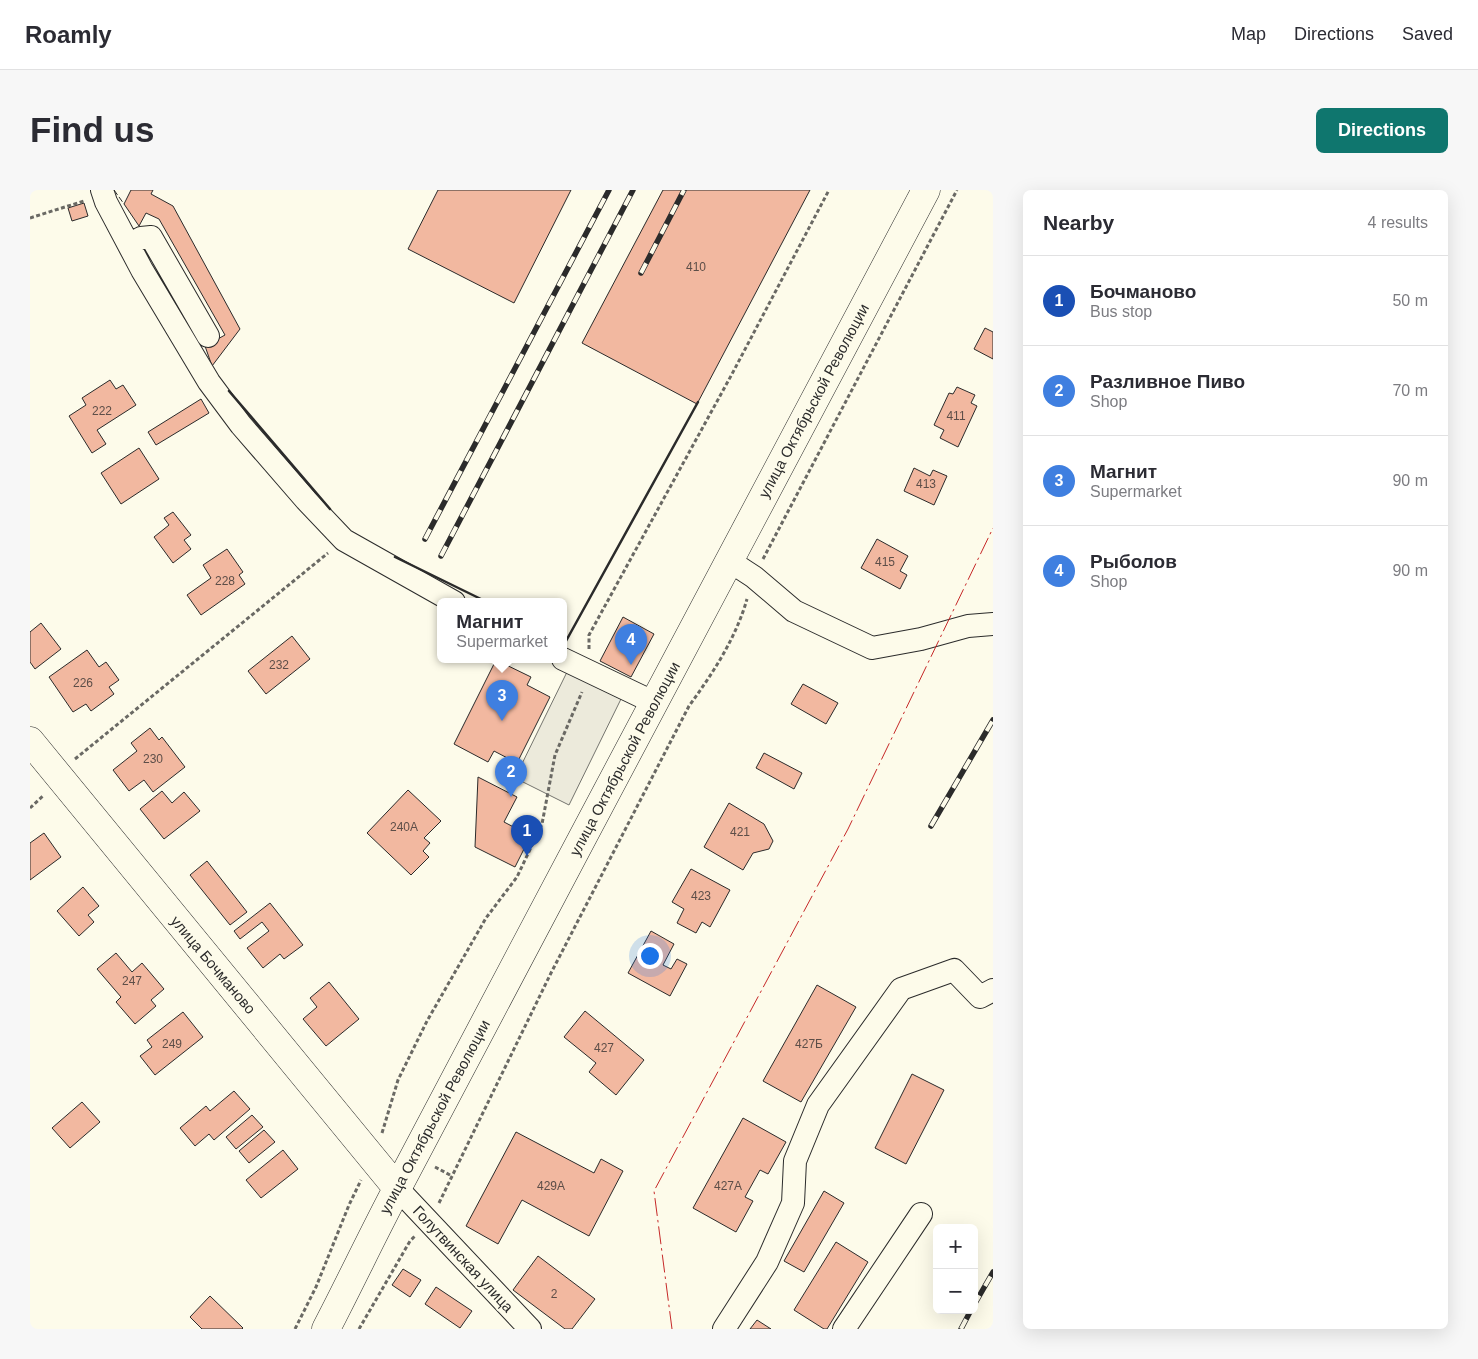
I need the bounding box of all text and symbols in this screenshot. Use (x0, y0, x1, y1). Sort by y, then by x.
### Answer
text: Roamly (25, 21, 112, 48)
text: Map (1231, 24, 1266, 44)
text: Directions (1294, 24, 1374, 44)
text: Saved (1402, 24, 1453, 44)
button: Directions (1316, 108, 1448, 153)
text: Find us (30, 110, 154, 149)
text: Nearby (1043, 211, 1114, 234)
text: 4 results (1368, 214, 1428, 231)
house number: 410 (686, 260, 706, 274)
text: Бочманово (1090, 281, 1196, 302)
text: 1 (1055, 292, 1063, 309)
text: 50 m (1392, 292, 1428, 309)
street label: улица Октябрьской Революции (755, 301, 872, 501)
text: Bus stop (1090, 303, 1152, 320)
text: Разливное Пиво (1090, 371, 1245, 392)
text: 2 (1055, 382, 1063, 399)
text: 70 m (1392, 382, 1428, 399)
text: Shop (1090, 393, 1127, 410)
house number: 222 (92, 404, 112, 418)
house number: 411 (946, 409, 966, 423)
text: Магнит (1090, 461, 1157, 482)
text: 3 (1055, 472, 1063, 489)
text: 90 m (1392, 472, 1428, 489)
house number: 413 (916, 477, 936, 491)
text: Supermarket (1090, 483, 1182, 500)
text: Рыболов (1090, 551, 1177, 572)
house number: 415 (875, 555, 895, 569)
text: 4 (1055, 562, 1063, 579)
text: 90 m (1392, 562, 1428, 579)
text: Shop (1090, 573, 1127, 590)
house number: 228 (215, 574, 235, 588)
popup (437, 598, 567, 663)
text: Магнит (456, 611, 523, 632)
pin: 4 (615, 624, 647, 665)
text: Supermarket (456, 633, 548, 650)
house number: 232 (269, 658, 289, 672)
street label: улица Октябрьской Революции (566, 659, 683, 859)
house number: 226 (73, 676, 93, 690)
pin: 3 (486, 680, 518, 721)
house number: 230 (143, 752, 163, 766)
pin: 2 (495, 756, 527, 797)
pin: 1 (511, 815, 543, 856)
house number: 240А (390, 820, 418, 834)
house number: 421 (730, 825, 750, 839)
house number: 423 (691, 889, 711, 903)
street label: улица Бочманово (168, 912, 259, 1017)
your location (637, 943, 663, 969)
house number: 247 (122, 974, 142, 988)
street label: улица Октябрьской Революции (376, 1017, 493, 1217)
house number: 249 (162, 1037, 182, 1051)
house number: 427Б (795, 1037, 823, 1051)
house number: 427 (594, 1041, 614, 1055)
house number: 429А (537, 1179, 565, 1193)
house number: 427А (714, 1179, 742, 1193)
street label: Голутвинская улица (410, 1202, 517, 1316)
map controls (933, 1224, 978, 1314)
button: + (933, 1224, 978, 1269)
button: − (933, 1269, 978, 1314)
house number: 2 (551, 1287, 558, 1301)

